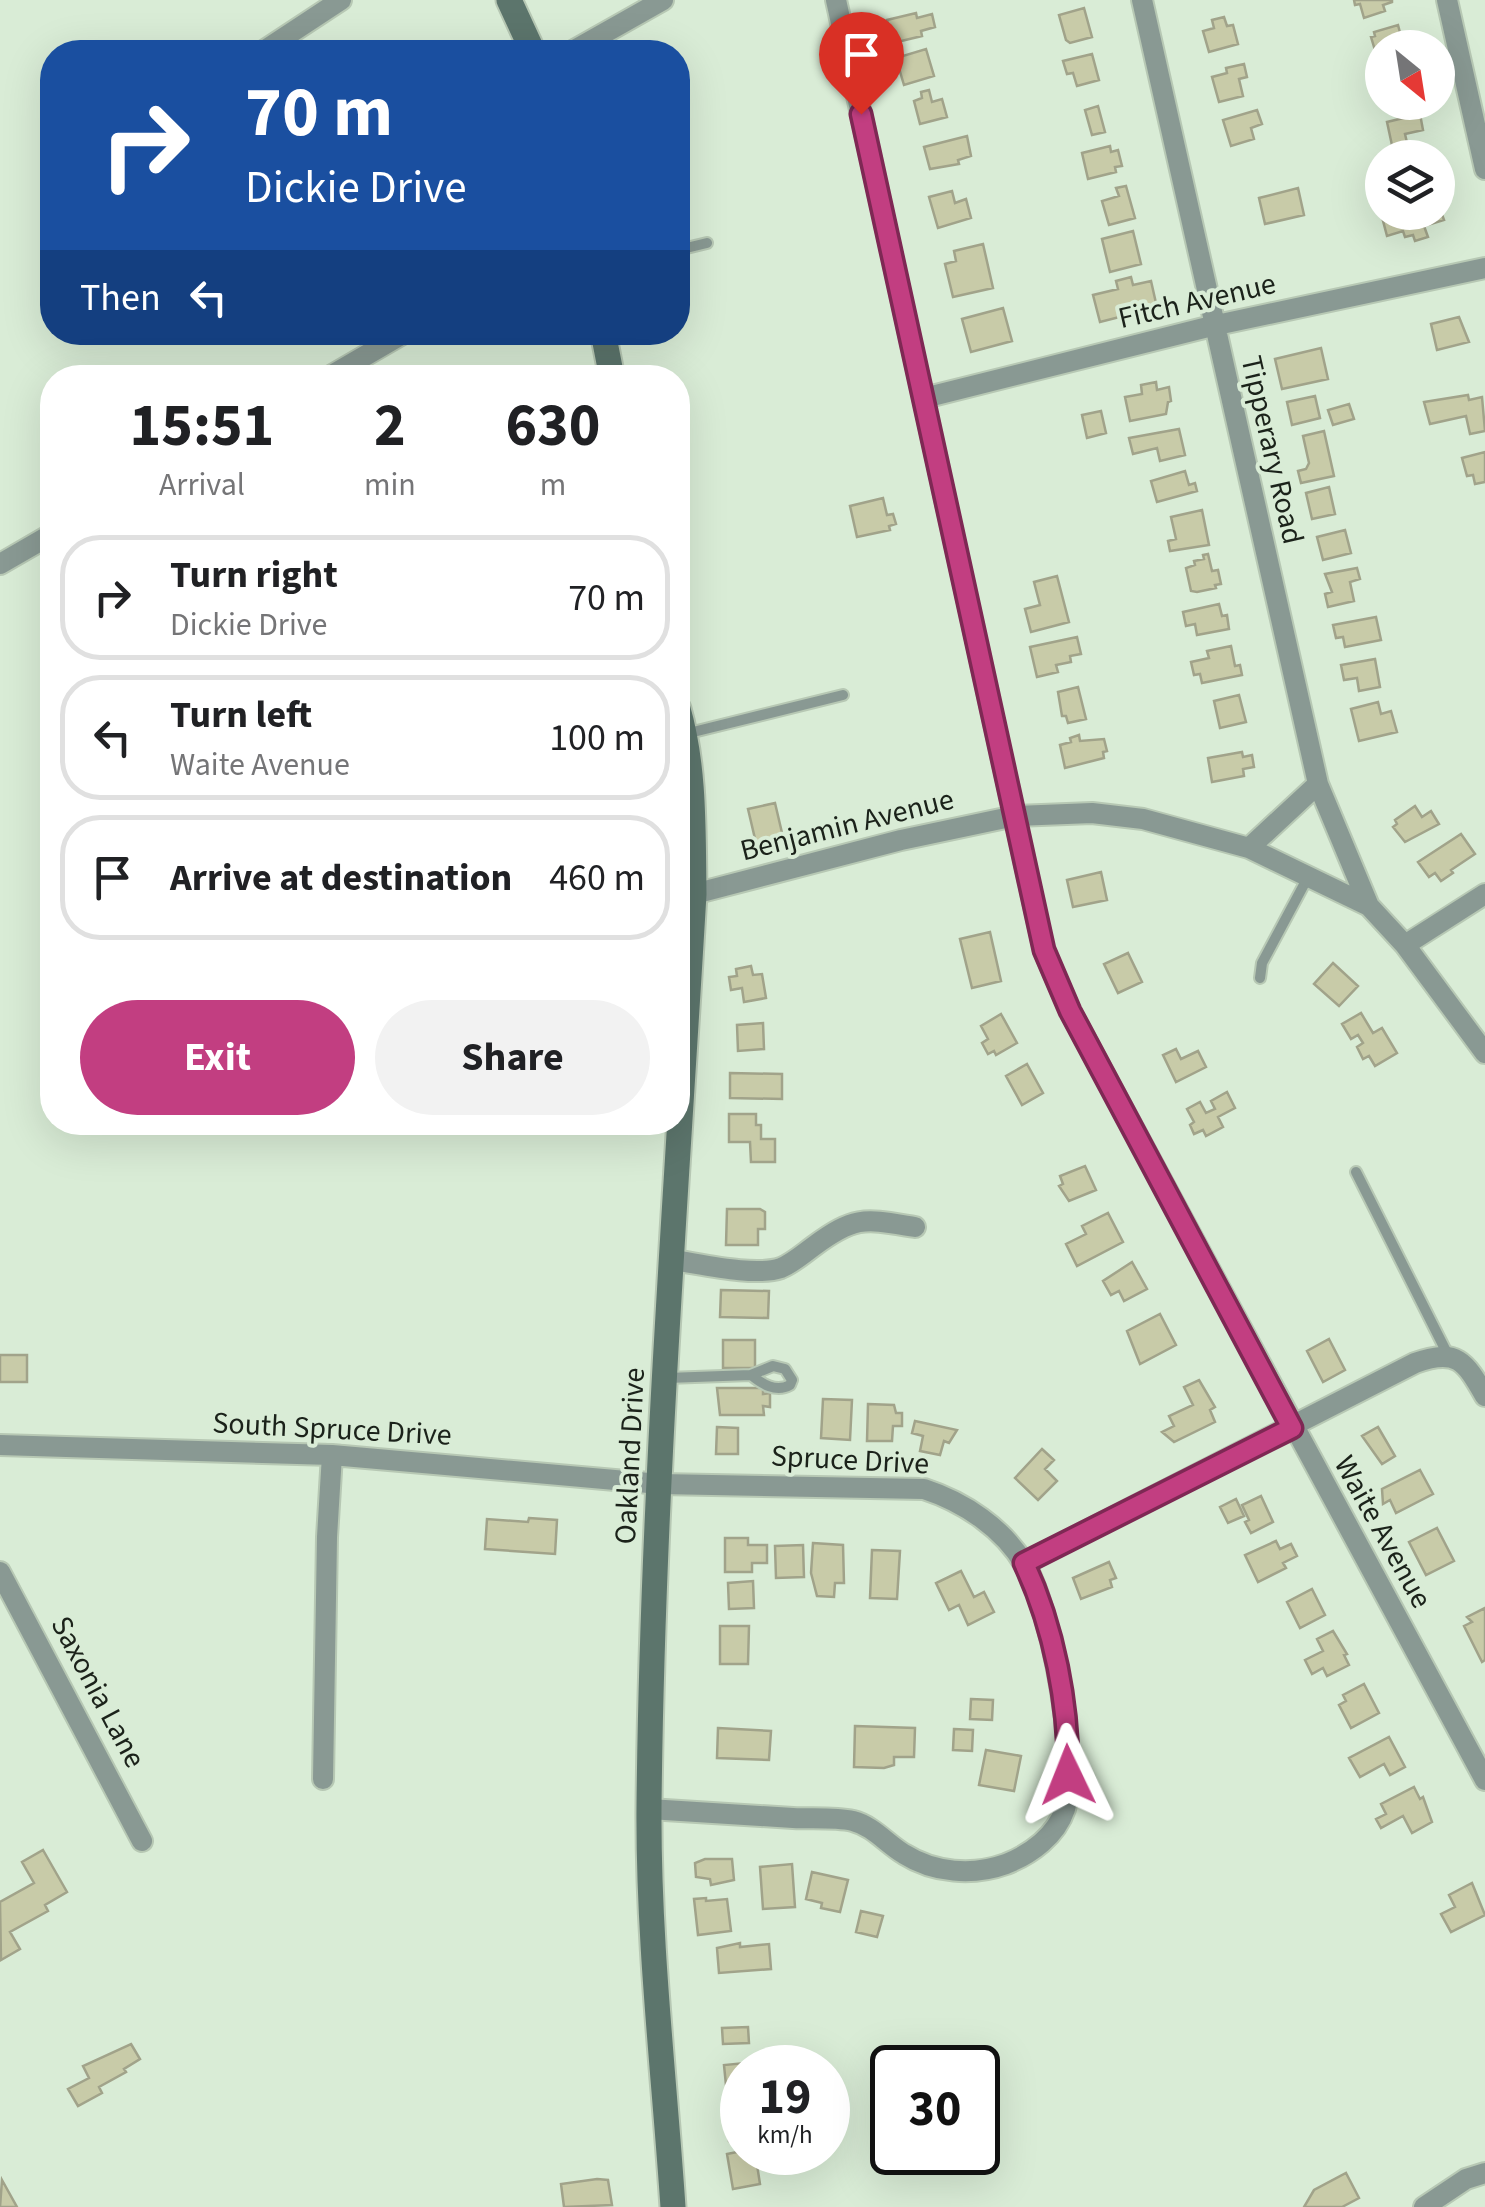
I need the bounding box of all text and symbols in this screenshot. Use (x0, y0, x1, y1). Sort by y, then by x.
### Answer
pin (819, 12, 904, 115)
icon: arrive (834, 27, 889, 82)
north arrow (1365, 30, 1455, 120)
map controls (1365, 30, 1455, 230)
text: 70 m (245, 63, 393, 163)
icon: right (80, 80, 210, 210)
button: layers (1365, 140, 1455, 230)
text: Dickie Drive (245, 156, 466, 220)
street label: Fitch Avenue (1114, 262, 1280, 340)
icon: left (181, 270, 236, 325)
text: Then (80, 271, 161, 325)
street label: Tipperary Road (1229, 352, 1315, 548)
text: 15:51 (130, 384, 274, 469)
text: 2 (374, 384, 406, 469)
text: 630 (505, 384, 600, 469)
text: Arrival (159, 462, 245, 508)
text: min (364, 462, 416, 508)
text: m (540, 462, 566, 508)
text: Turn right (170, 548, 338, 602)
icon: right (85, 570, 140, 625)
text: 70 m (568, 571, 645, 625)
text: Dickie Drive (170, 602, 327, 648)
text: Turn left (170, 688, 312, 742)
icon: left (85, 710, 140, 765)
text: 100 m (549, 711, 645, 765)
text: Waite Avenue (170, 742, 350, 788)
street label: Benjamin Avenue (736, 778, 958, 872)
icon: arrive (85, 850, 140, 905)
text: Arrive at destination (170, 851, 512, 905)
text: 460 m (549, 851, 645, 905)
button: Exit (80, 1000, 355, 1115)
button: Share (375, 1000, 650, 1115)
street label: Oakland Drive (604, 1367, 656, 1545)
street label: South Spruce Drive (211, 1401, 453, 1457)
street label: Spruce Drive (770, 1434, 930, 1486)
street label: Waite Avenue (1323, 1448, 1443, 1616)
street label: Saxonia Lane (40, 1609, 156, 1775)
position arrow (1016, 1723, 1120, 1827)
speed limit sign: 30 (870, 2045, 1000, 2175)
text: 19 (759, 2062, 811, 2133)
text: km/h (757, 2117, 813, 2153)

